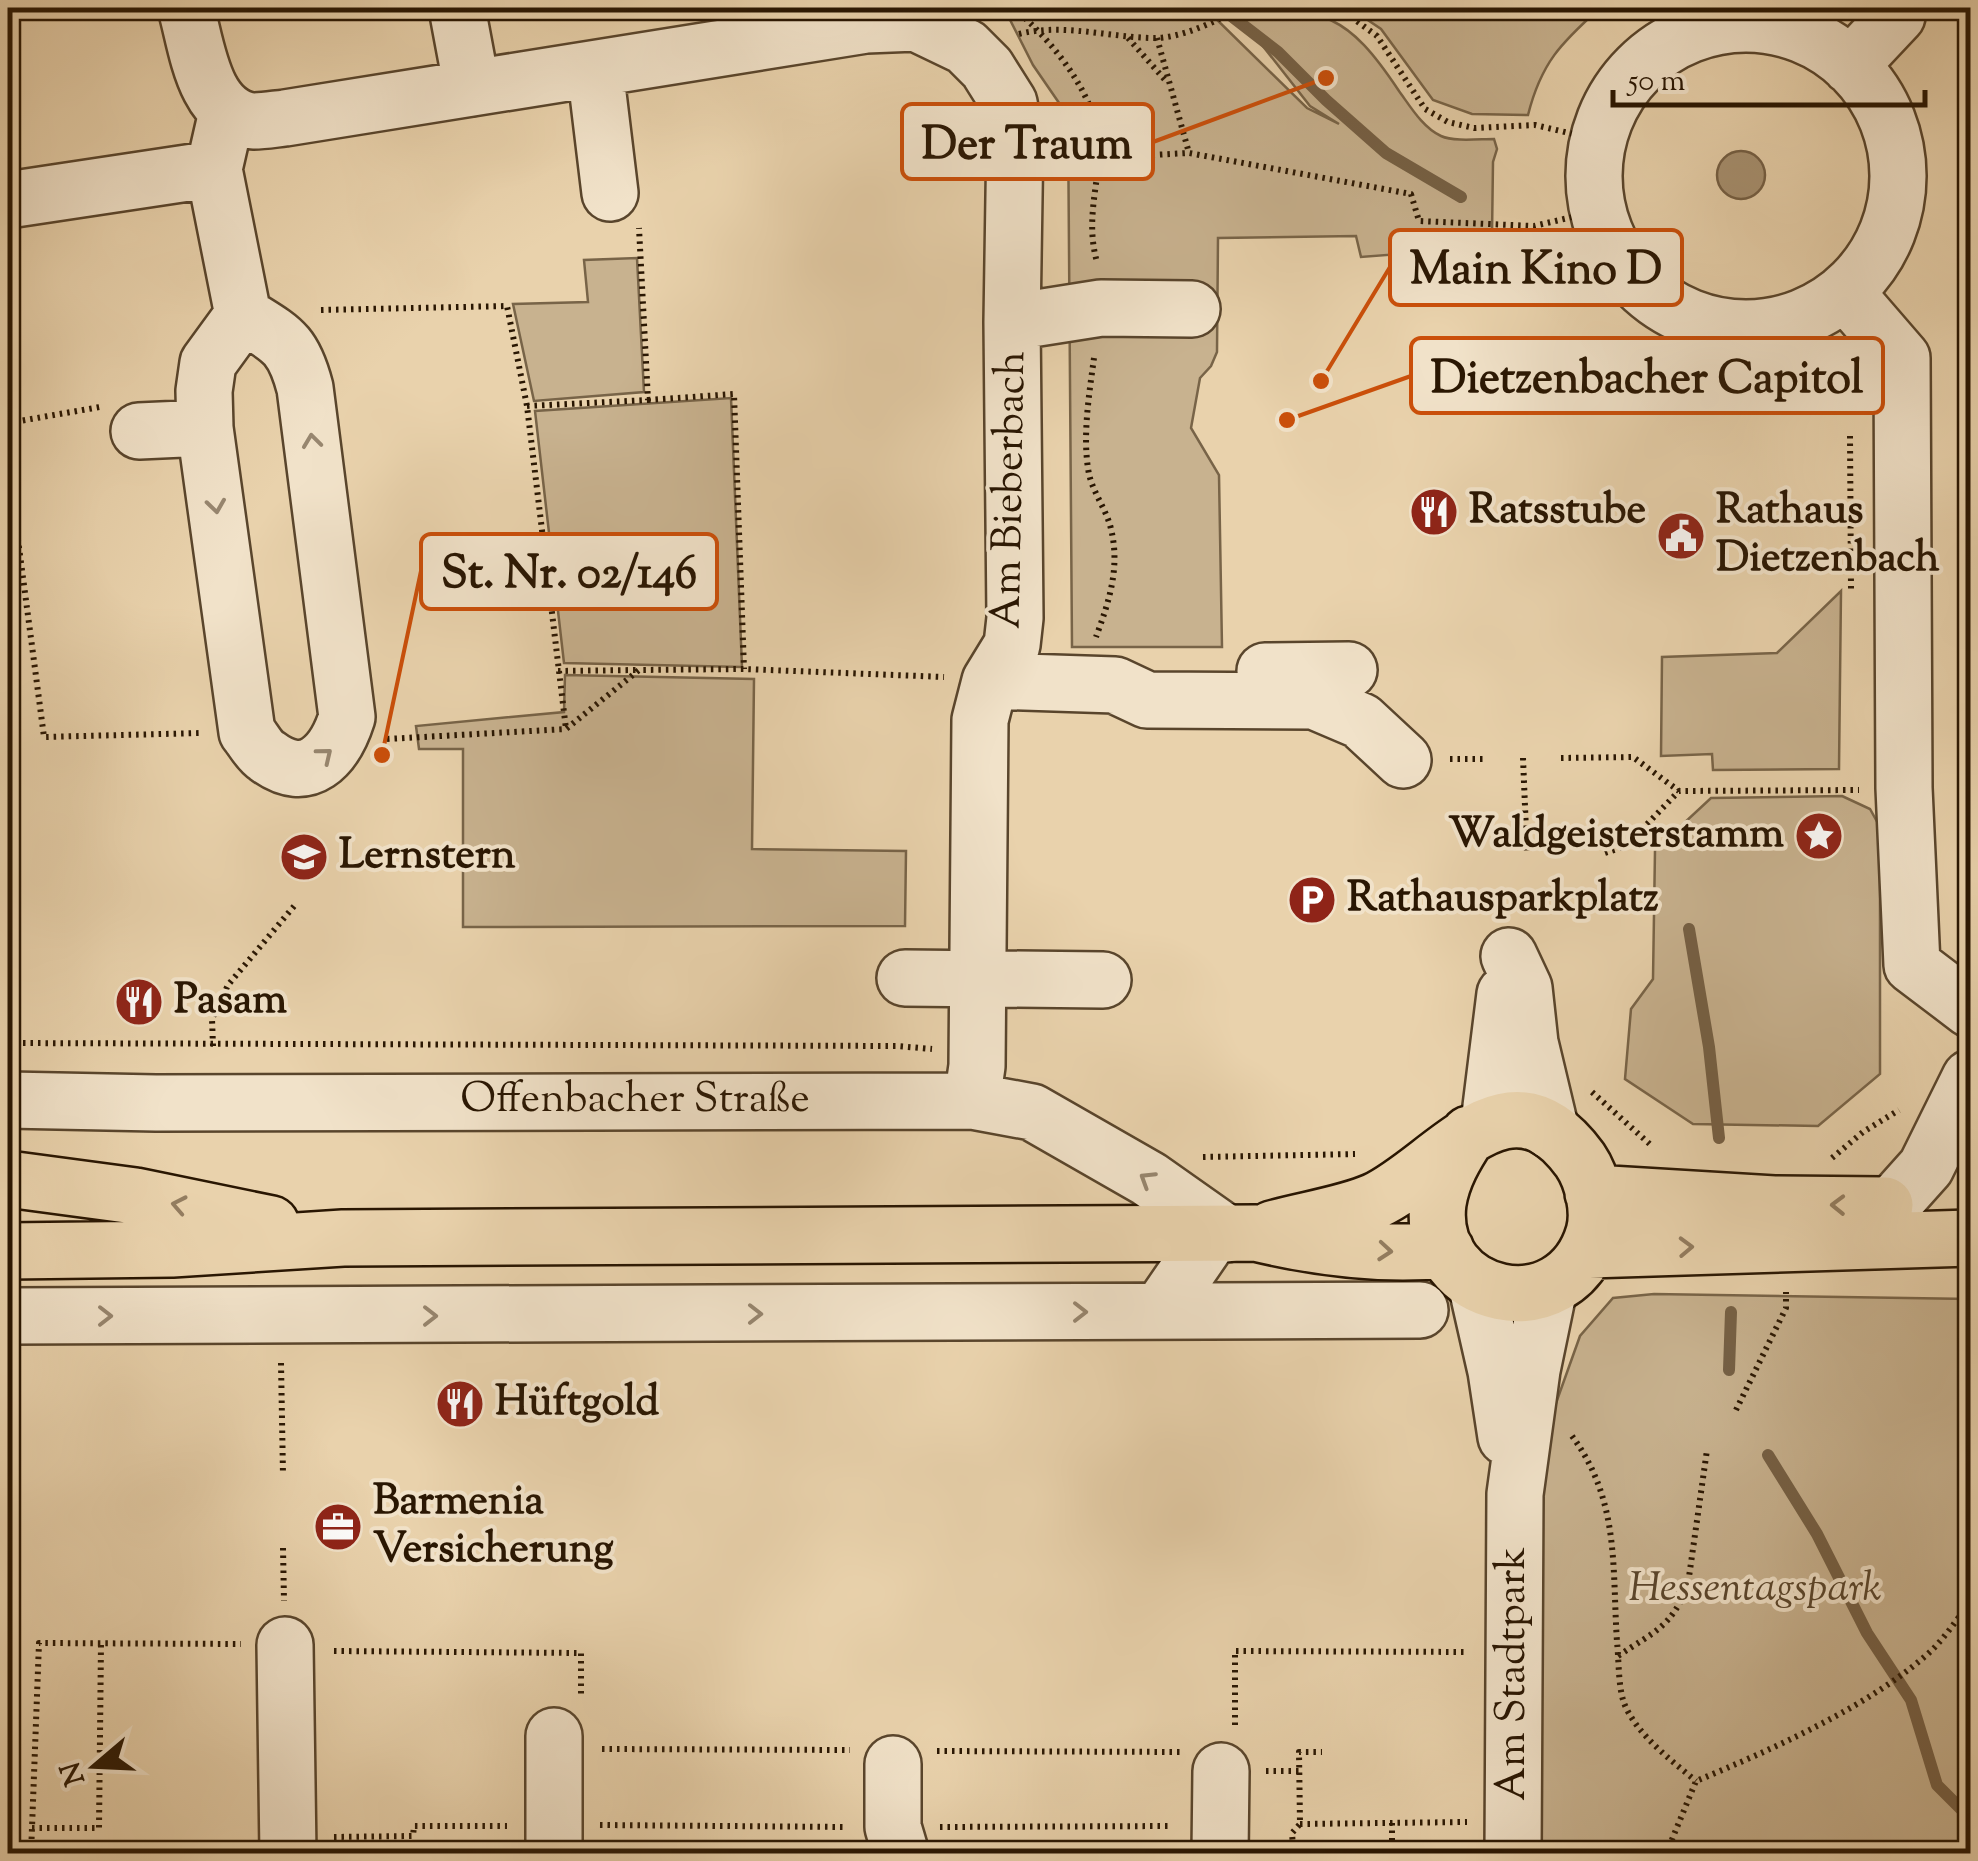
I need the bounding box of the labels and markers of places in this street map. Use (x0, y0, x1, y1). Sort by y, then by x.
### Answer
callout: Der Traum (902, 104, 1153, 179)
callout: Main Kino D (1390, 230, 1682, 305)
callout: Dietzenbacher Capitol (1411, 338, 1883, 413)
place label: Ratsstube (1469, 482, 1646, 542)
place label: Rathaus Dietzenbach (1716, 482, 1940, 590)
restaurant icon: Ratsstube (1408, 486, 1460, 538)
public building icon: Rathaus Dietzenbach (1655, 510, 1707, 562)
callout: St. Nr. 02/146 (421, 534, 717, 609)
place label: Waldgeisterstamm (1448, 806, 1784, 866)
place icon: Waldgeisterstamm (1793, 810, 1845, 862)
place label: Lernstern (339, 827, 516, 887)
school or university icon: Lernstern (278, 831, 330, 883)
place label: Rathausparkplatz (1347, 870, 1659, 930)
parking icon: Rathausparkplatz (1286, 874, 1338, 926)
place label: Pasam (174, 972, 287, 1032)
restaurant icon: Pasam (113, 976, 165, 1028)
place label: Hüftgold (495, 1374, 660, 1434)
restaurant icon: Hüftgold (434, 1378, 486, 1430)
place label: Barmenia Versicherung (373, 1473, 614, 1581)
office icon: Barmenia Versicherung (312, 1501, 364, 1553)

